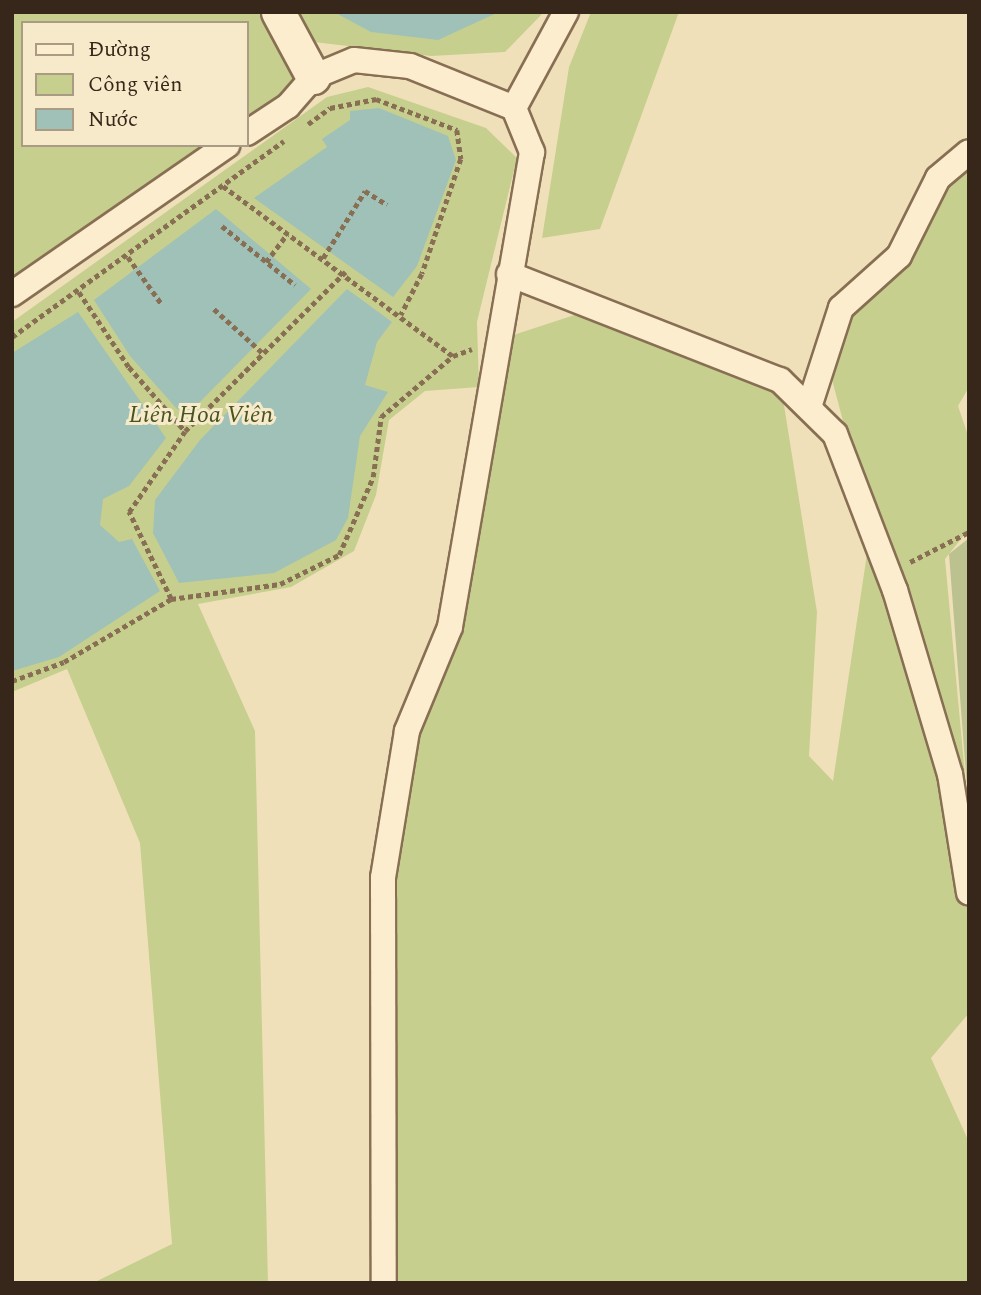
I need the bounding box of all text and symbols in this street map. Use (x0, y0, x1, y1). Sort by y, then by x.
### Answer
legend (21, 21, 248, 147)
text: Đường (88, 34, 151, 66)
text: Công viên (88, 69, 182, 101)
text: Nước (88, 104, 138, 136)
park label: Liên Hoa Viên (129, 402, 273, 430)

